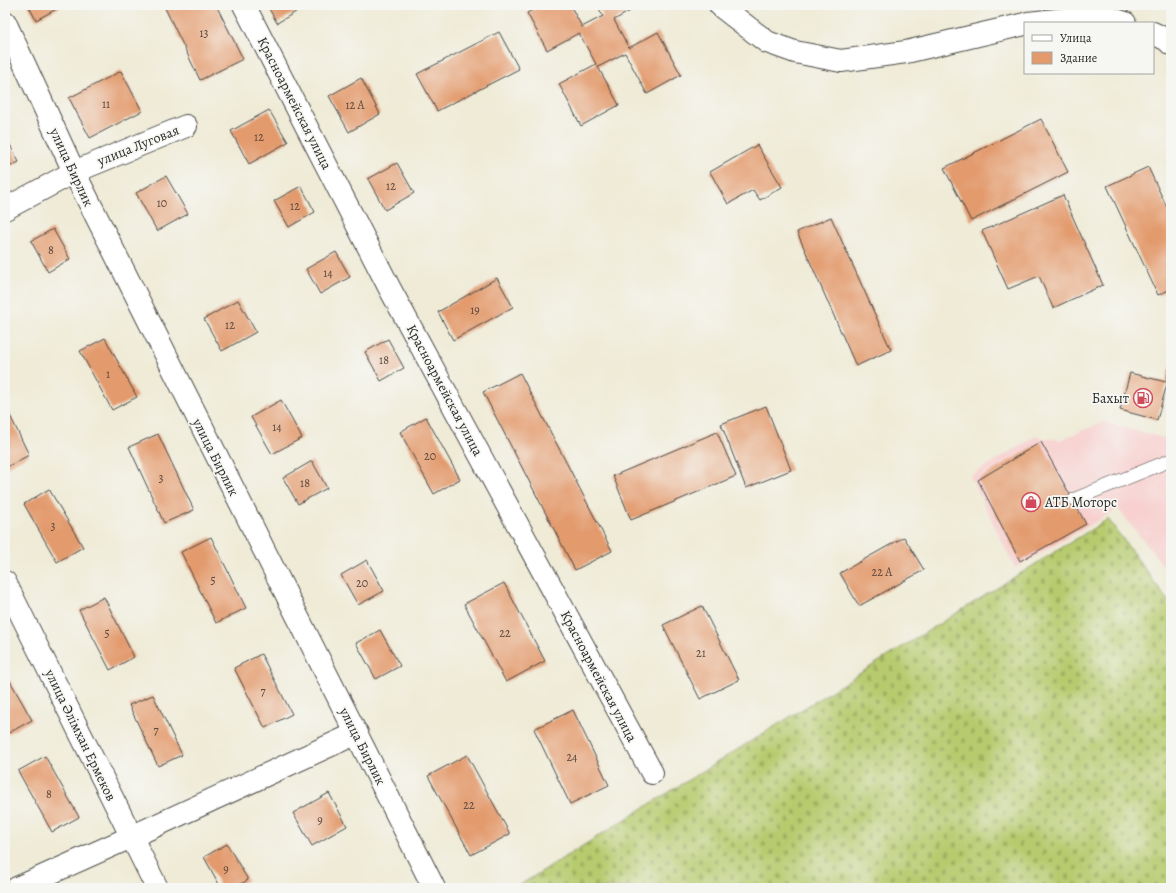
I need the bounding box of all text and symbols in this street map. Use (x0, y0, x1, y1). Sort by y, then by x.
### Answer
legend (1024, 22, 1154, 74)
house number: 13 (199, 25, 209, 41)
text: Улица (1060, 30, 1092, 46)
street label: Красноармейская улица (253, 34, 336, 173)
text: Здание (1060, 50, 1097, 66)
house number: 11 (102, 96, 110, 112)
house number: 12 А (345, 97, 366, 113)
street label: улица Луговая (94, 120, 182, 171)
street label: улица Бирлик (45, 124, 98, 210)
house number: 12 (254, 129, 264, 145)
house number: 12 (386, 178, 396, 194)
house number: 10 (157, 195, 167, 211)
house number: 12 (290, 198, 300, 214)
house number: 8 (48, 242, 54, 258)
house number: 14 (323, 265, 333, 281)
house number: 19 (470, 302, 480, 318)
house number: 12 (225, 317, 235, 333)
street label: Красноармейская улица (402, 321, 488, 460)
house number: 18 (379, 352, 389, 368)
house number: 1 (106, 366, 110, 382)
fuel station icon: Бахыт (1132, 387, 1154, 409)
place label: Бахыт (1092, 389, 1129, 408)
street label: улица Бирлик (187, 414, 243, 499)
house number: 14 (272, 419, 282, 435)
house number: 20 (424, 448, 436, 464)
house number: 3 (159, 470, 164, 486)
house number: 18 (300, 475, 310, 491)
shop icon: АТБ Моторс (1020, 491, 1042, 513)
place label: АТБ Моторс (1044, 493, 1117, 512)
house number: 3 (51, 518, 56, 534)
house number: 22 А (872, 564, 893, 580)
house number: 5 (210, 572, 216, 588)
house number: 20 (356, 575, 368, 591)
street label: Красноармейская улица (556, 607, 642, 746)
house number: 5 (104, 625, 110, 641)
house number: 22 (499, 625, 511, 641)
house number: 21 (696, 645, 706, 661)
street label: улица Әлімхан Ермеков (40, 665, 121, 805)
house number: 7 (260, 683, 266, 699)
street label: улица Бирлик (334, 703, 390, 788)
house number: 7 (153, 722, 159, 738)
house number: 24 (566, 749, 578, 765)
house number: 8 (46, 786, 52, 802)
house number: 22 (463, 797, 475, 813)
house number: 9 (317, 812, 323, 828)
house number: 9 (223, 861, 229, 877)

